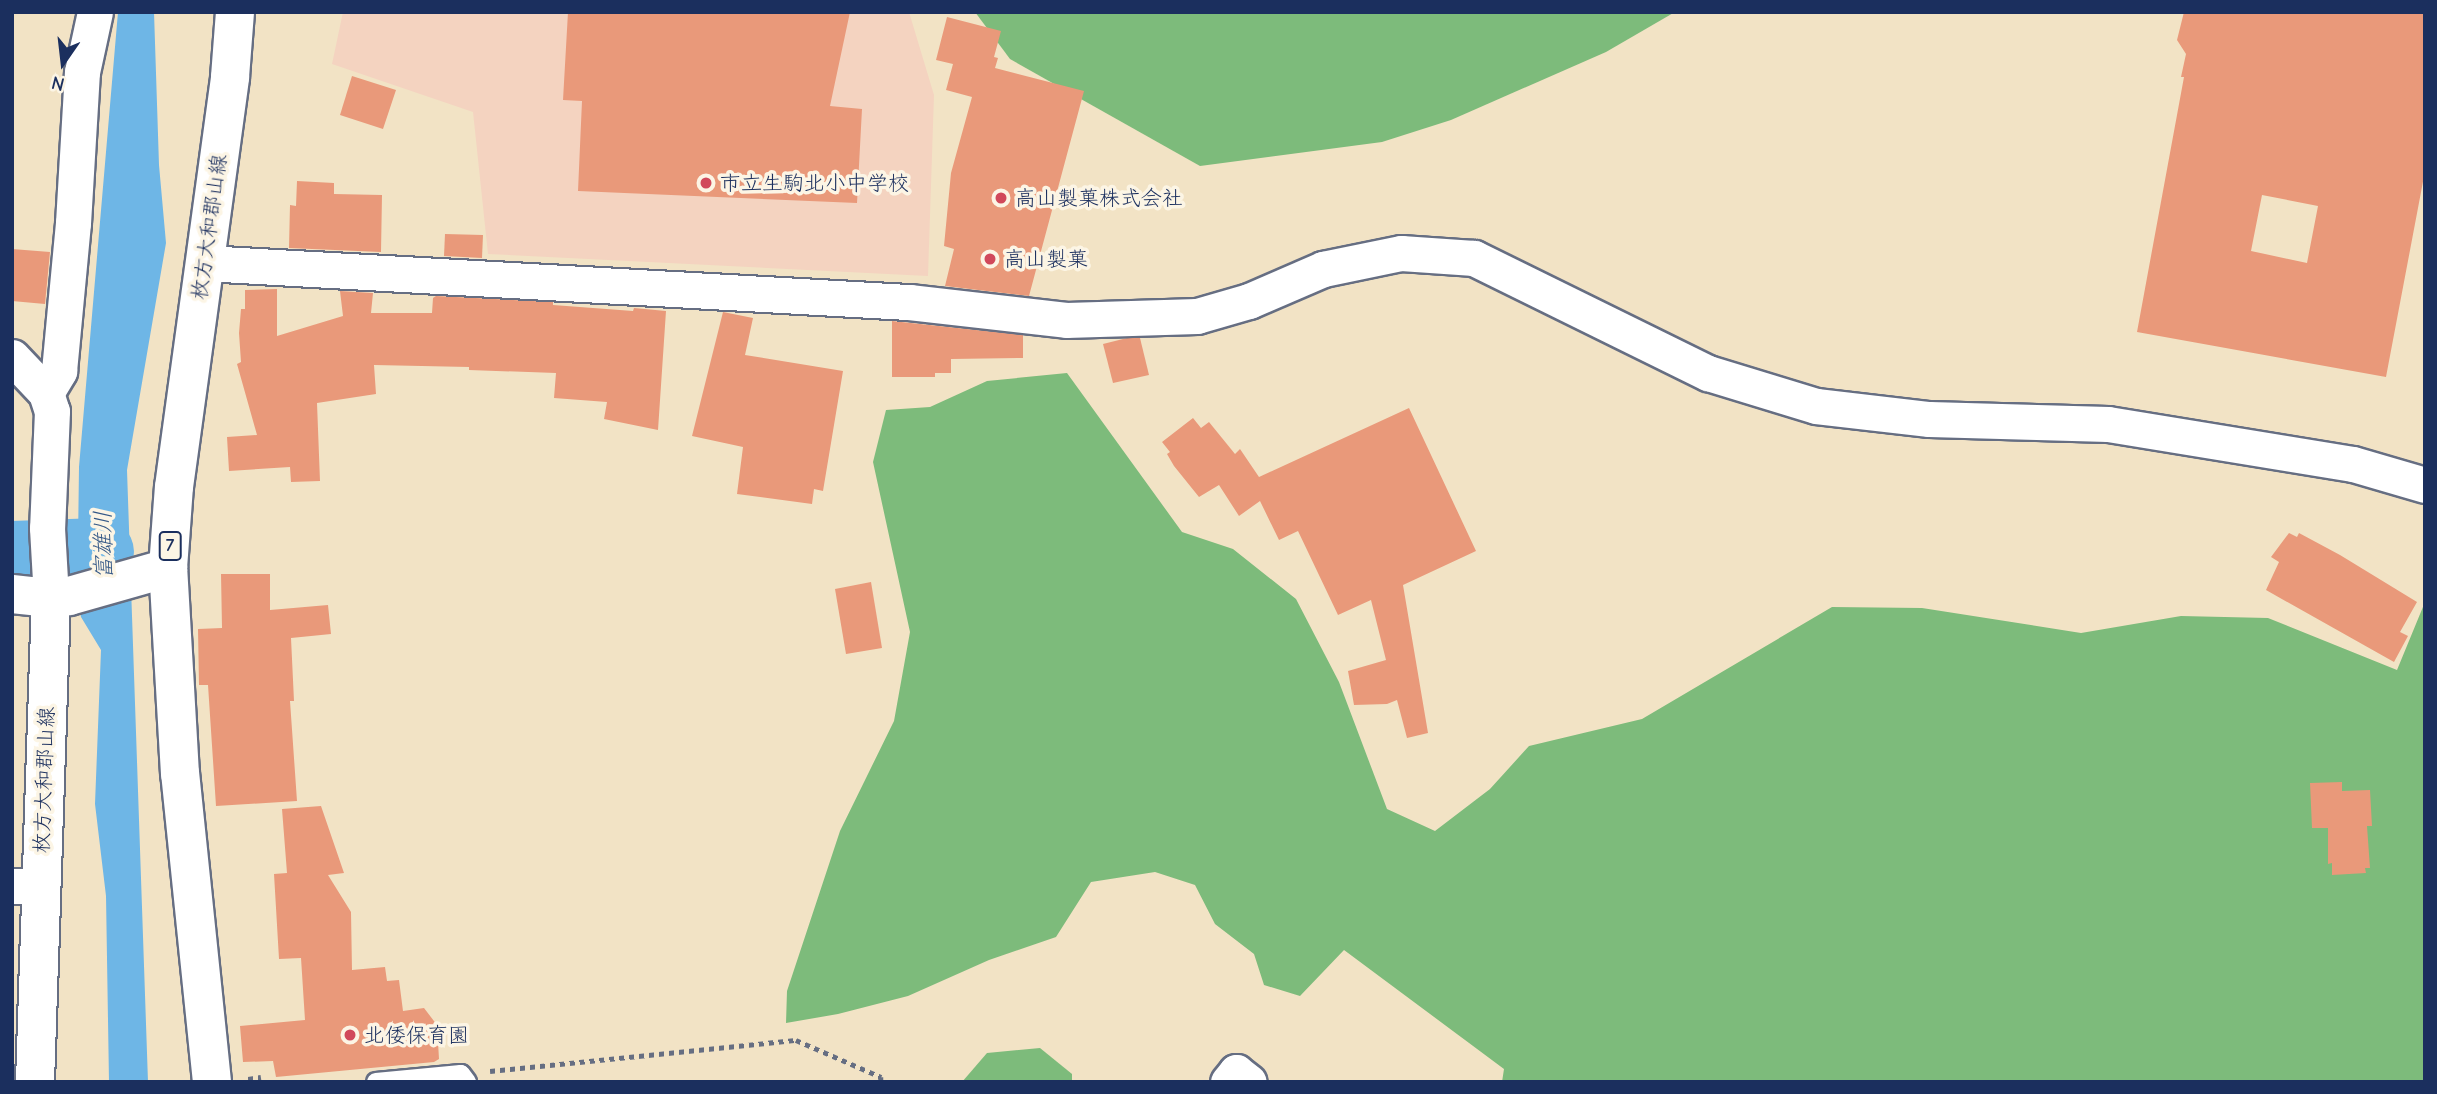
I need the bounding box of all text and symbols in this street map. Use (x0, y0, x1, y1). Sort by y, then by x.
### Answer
north arrow (28, 28, 98, 98)
text: N (49, 71, 67, 96)
street label: 枚方大和郡山線 (186, 152, 232, 302)
place label: 市立生駒北小中学校 (720, 170, 909, 196)
marker: 市立生駒北小中学校 (698, 175, 714, 191)
place label: 高山製菓株式会社 (1015, 185, 1183, 211)
marker: 高山製菓株式会社 (993, 190, 1009, 206)
place label: 高山製菓 (1004, 246, 1088, 272)
marker: 高山製菓 (982, 251, 998, 267)
water label: 富雄川 (90, 510, 118, 580)
road number: 7 (158, 530, 182, 562)
street label: 枚方大和郡山線 (29, 706, 59, 854)
place label: 北倭保育園 (364, 1022, 469, 1048)
marker: 北倭保育園 (342, 1027, 358, 1043)

